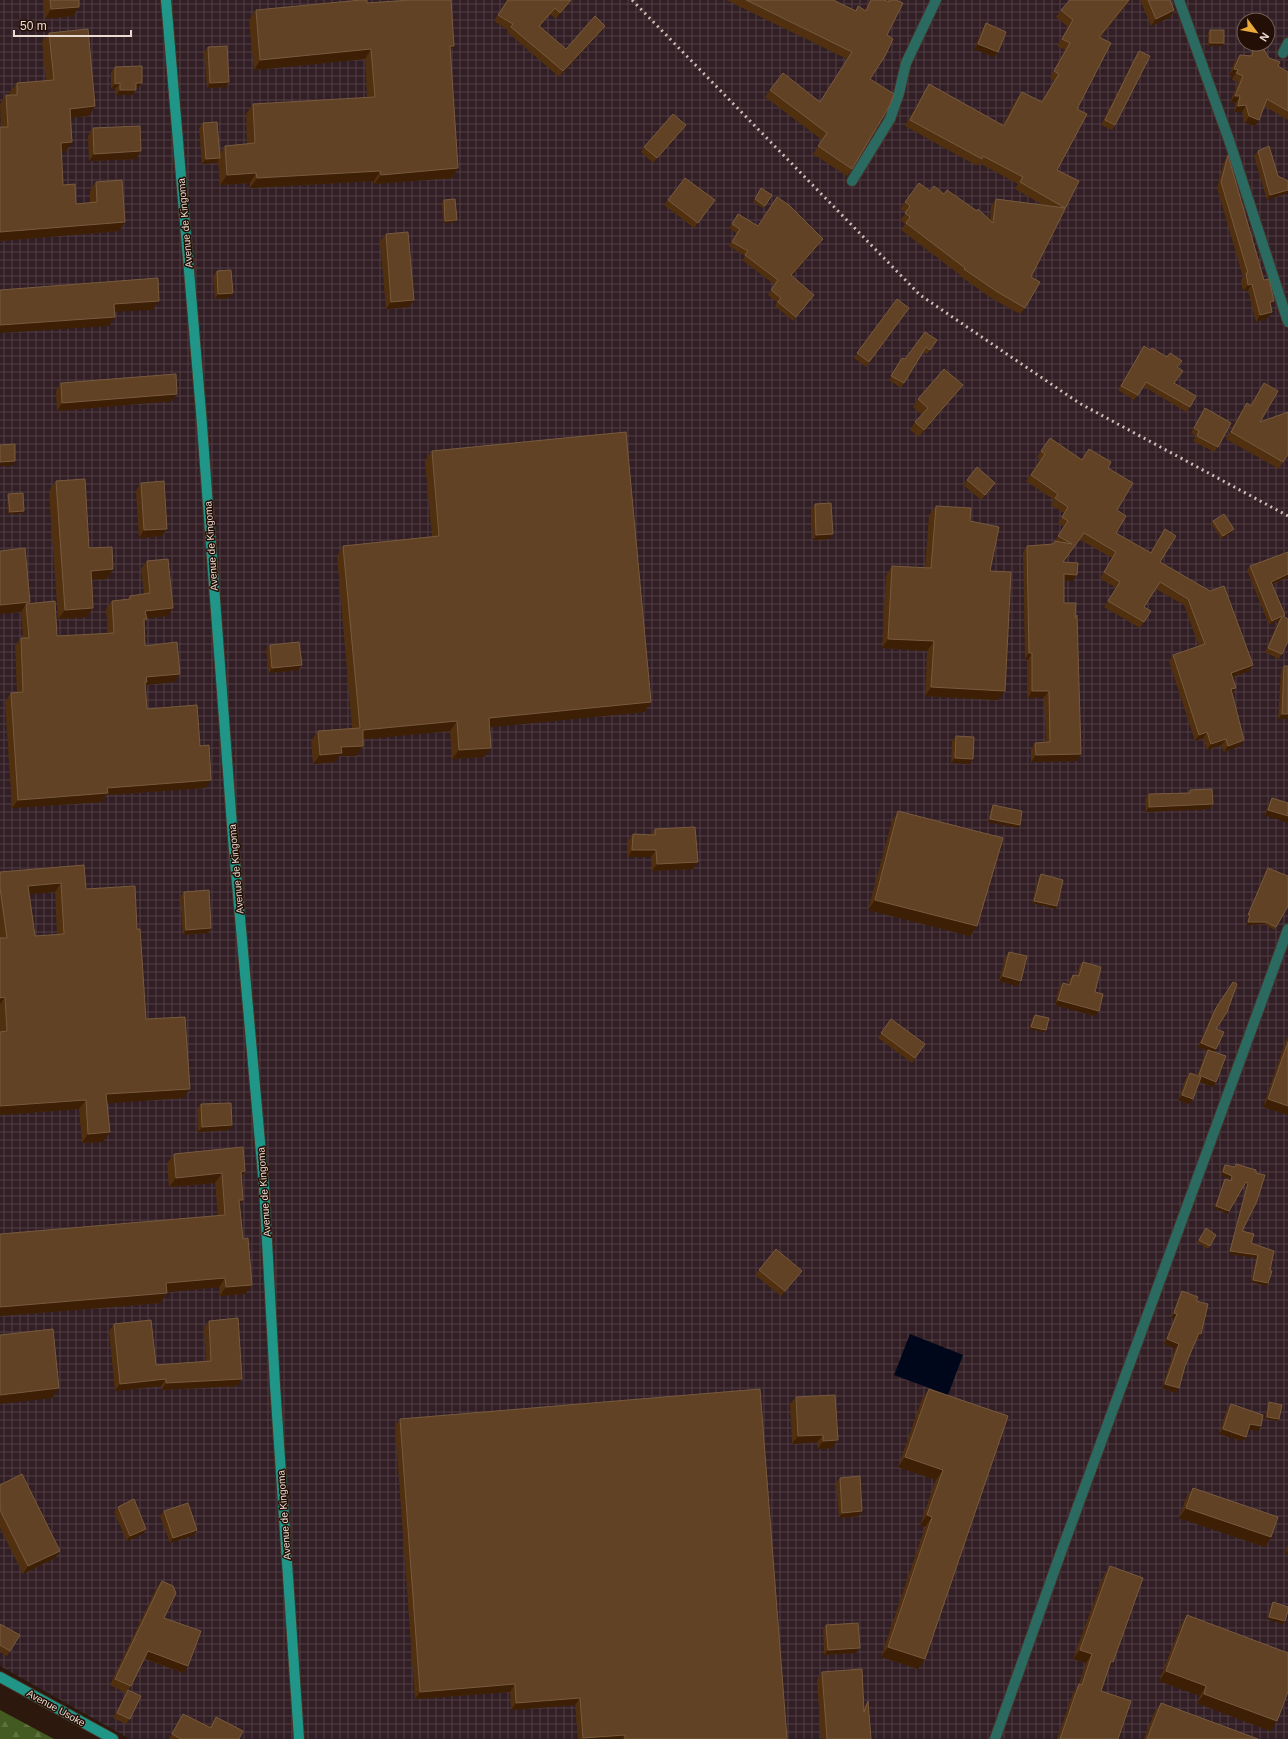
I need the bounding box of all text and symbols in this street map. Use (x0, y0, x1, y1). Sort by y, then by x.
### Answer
scale bar (14, 12, 131, 38)
north arrow (1236, 12, 1276, 52)
text: 50 m (20, 19, 47, 33)
text: N (1257, 31, 1272, 44)
street label: Avenue de Kingoma (176, 177, 194, 268)
street label: Avenue de Kingoma (202, 500, 220, 591)
street label: Avenue de Kingoma (227, 823, 245, 914)
street label: Avenue de Kingoma (255, 1146, 273, 1237)
street label: Avenue de Kingoma (275, 1469, 293, 1560)
street label: Avenue Usoke (25, 1687, 87, 1729)

